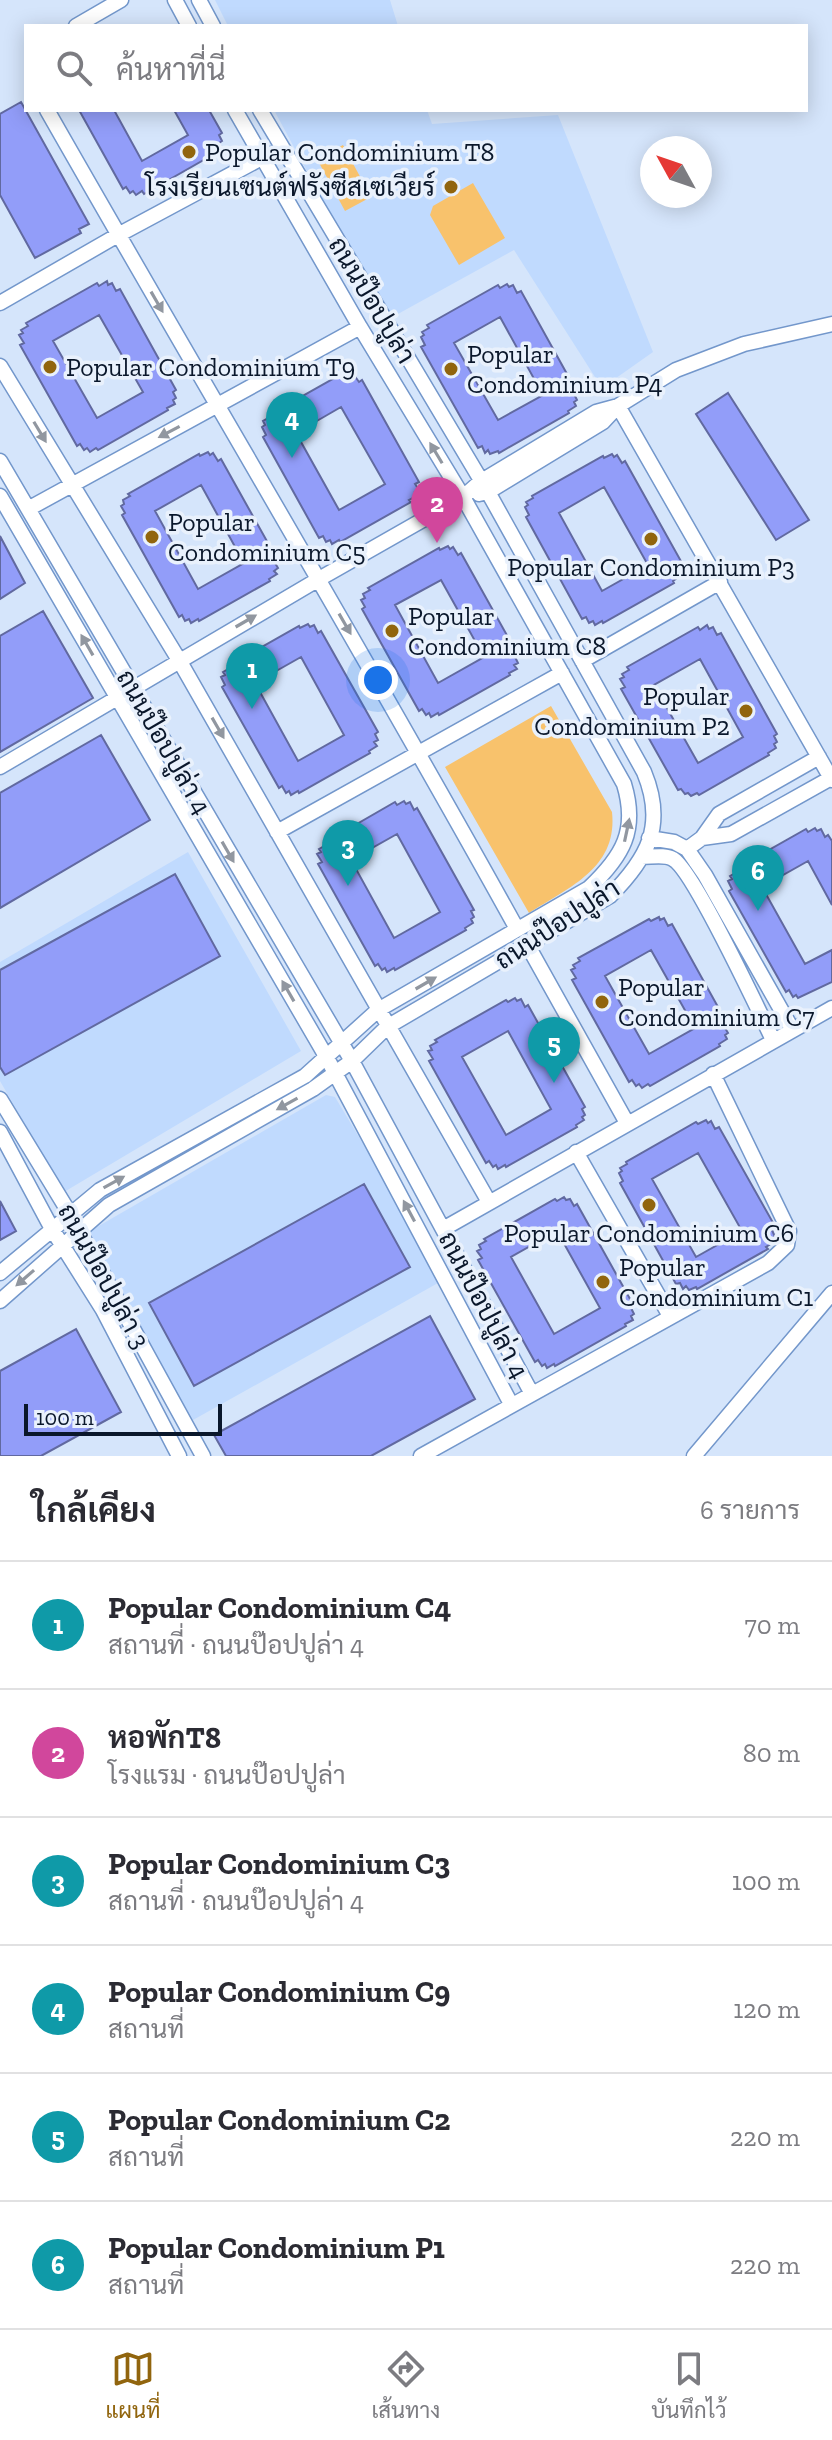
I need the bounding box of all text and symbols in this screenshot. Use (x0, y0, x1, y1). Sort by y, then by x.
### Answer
search box (24, 24, 808, 112)
icon: search (52, 46, 96, 90)
text: ค้นหาที่นี่ (116, 52, 226, 88)
place label: Popular Condominium T8 (205, 136, 495, 168)
north arrow (640, 136, 712, 208)
marker: Popular Condominium T8 (180, 143, 198, 161)
place label: โรงเรียนเซนต์ฟรังซีสเซเวียร์ (143, 170, 435, 203)
marker: โรงเรียนเซนต์ฟรังซีสเซเวียร์ (442, 178, 460, 196)
street label: ถนนป๊อปปูล่า (320, 231, 422, 370)
one-way arrow (150, 291, 164, 313)
place label: Popular Condominium P4 (467, 338, 662, 400)
place label: Popular Condominium T9 (66, 351, 355, 383)
marker: Popular Condominium T9 (41, 358, 59, 376)
marker: Popular Condominium P4 (442, 360, 460, 378)
pin: 4 (266, 392, 318, 458)
one-way arrow (33, 421, 47, 443)
one-way arrow (157, 426, 180, 439)
one-way arrow (429, 442, 443, 464)
pin: 2 (411, 477, 463, 543)
place label: Popular Condominium C5 (168, 506, 366, 568)
marker: Popular Condominium C5 (143, 528, 161, 546)
marker: Popular Condominium P3 (642, 530, 660, 548)
place label: Popular Condominium P3 (507, 551, 795, 583)
place label: Popular Condominium C8 (408, 600, 606, 662)
one-way arrow (338, 612, 352, 635)
one-way arrow (235, 614, 257, 628)
marker: Popular Condominium C8 (383, 622, 401, 640)
one-way arrow (80, 634, 94, 656)
pin: 1 (226, 643, 278, 709)
your location (358, 660, 398, 700)
street label: ถนนป๊อปปูล่า 4 (108, 664, 218, 821)
place label: Popular Condominium P2 (534, 680, 730, 742)
marker: Popular Condominium P2 (737, 702, 755, 720)
one-way arrow (211, 717, 225, 739)
one-way arrow (621, 817, 634, 842)
pin: 3 (322, 820, 374, 886)
one-way arrow (221, 841, 235, 863)
pin: 6 (732, 845, 784, 911)
street label: ถนนป๊อปปูล่า (489, 872, 626, 978)
place label: Popular Condominium C7 (618, 971, 815, 1033)
one-way arrow (414, 976, 437, 990)
one-way arrow (281, 980, 295, 1002)
marker: Popular Condominium C7 (593, 993, 611, 1011)
pin: 5 (528, 1017, 580, 1083)
one-way arrow (276, 1097, 298, 1111)
one-way arrow (103, 1175, 126, 1189)
marker: Popular Condominium C6 (640, 1196, 658, 1214)
street label: ถนนป๊อปปูล่า 3 (49, 1198, 157, 1355)
one-way arrow (403, 1200, 417, 1222)
place label: Popular Condominium C6 (504, 1217, 794, 1249)
street label: ถนนป๊อปปูล่า 4 (430, 1226, 536, 1385)
place label: Popular Condominium C1 (619, 1251, 813, 1313)
one-way arrow (16, 1269, 35, 1287)
marker: Popular Condominium C1 (594, 1273, 612, 1291)
scale bar (24, 1400, 222, 1436)
text: 100 m (36, 1404, 94, 1431)
text: ใกล้เคียง (32, 1490, 156, 1531)
text: 6 รายการ (700, 1494, 800, 1526)
text: Popular Condominium C4 (108, 1590, 451, 1626)
text: 1 (53, 1609, 63, 1641)
text: 70 m (744, 1609, 800, 1641)
text: สถานที่ · ถนนป๊อปปูล่า 4 (108, 1629, 364, 1661)
text: หอพักT8 (108, 1720, 221, 1756)
text: 2 (51, 1737, 65, 1769)
text: 80 m (743, 1737, 800, 1769)
text: โรงแรม · ถนนป๊อปปูล่า (108, 1759, 346, 1791)
text: Popular Condominium C3 (108, 1846, 450, 1882)
text: 3 (51, 1865, 65, 1897)
text: 100 m (732, 1865, 800, 1897)
text: สถานที่ · ถนนป๊อปปูล่า 4 (108, 1885, 364, 1917)
text: Popular Condominium C9 (108, 1974, 450, 2010)
text: 4 (51, 1993, 65, 2025)
text: 120 m (733, 1993, 800, 2025)
text: สถานที่ (108, 2013, 184, 2045)
text: Popular Condominium C2 (108, 2102, 450, 2138)
text: 5 (51, 2121, 65, 2153)
text: 220 m (730, 2121, 800, 2153)
text: สถานที่ (108, 2141, 184, 2173)
text: Popular Condominium P1 (108, 2230, 445, 2266)
text: 6 (51, 2249, 65, 2281)
text: 220 m (730, 2249, 800, 2281)
text: สถานที่ (108, 2269, 184, 2301)
tab: แผนที่ (106, 2347, 160, 2424)
tab: เส้นทาง (371, 2347, 440, 2424)
tab: บันทึกไว้ (651, 2347, 726, 2424)

